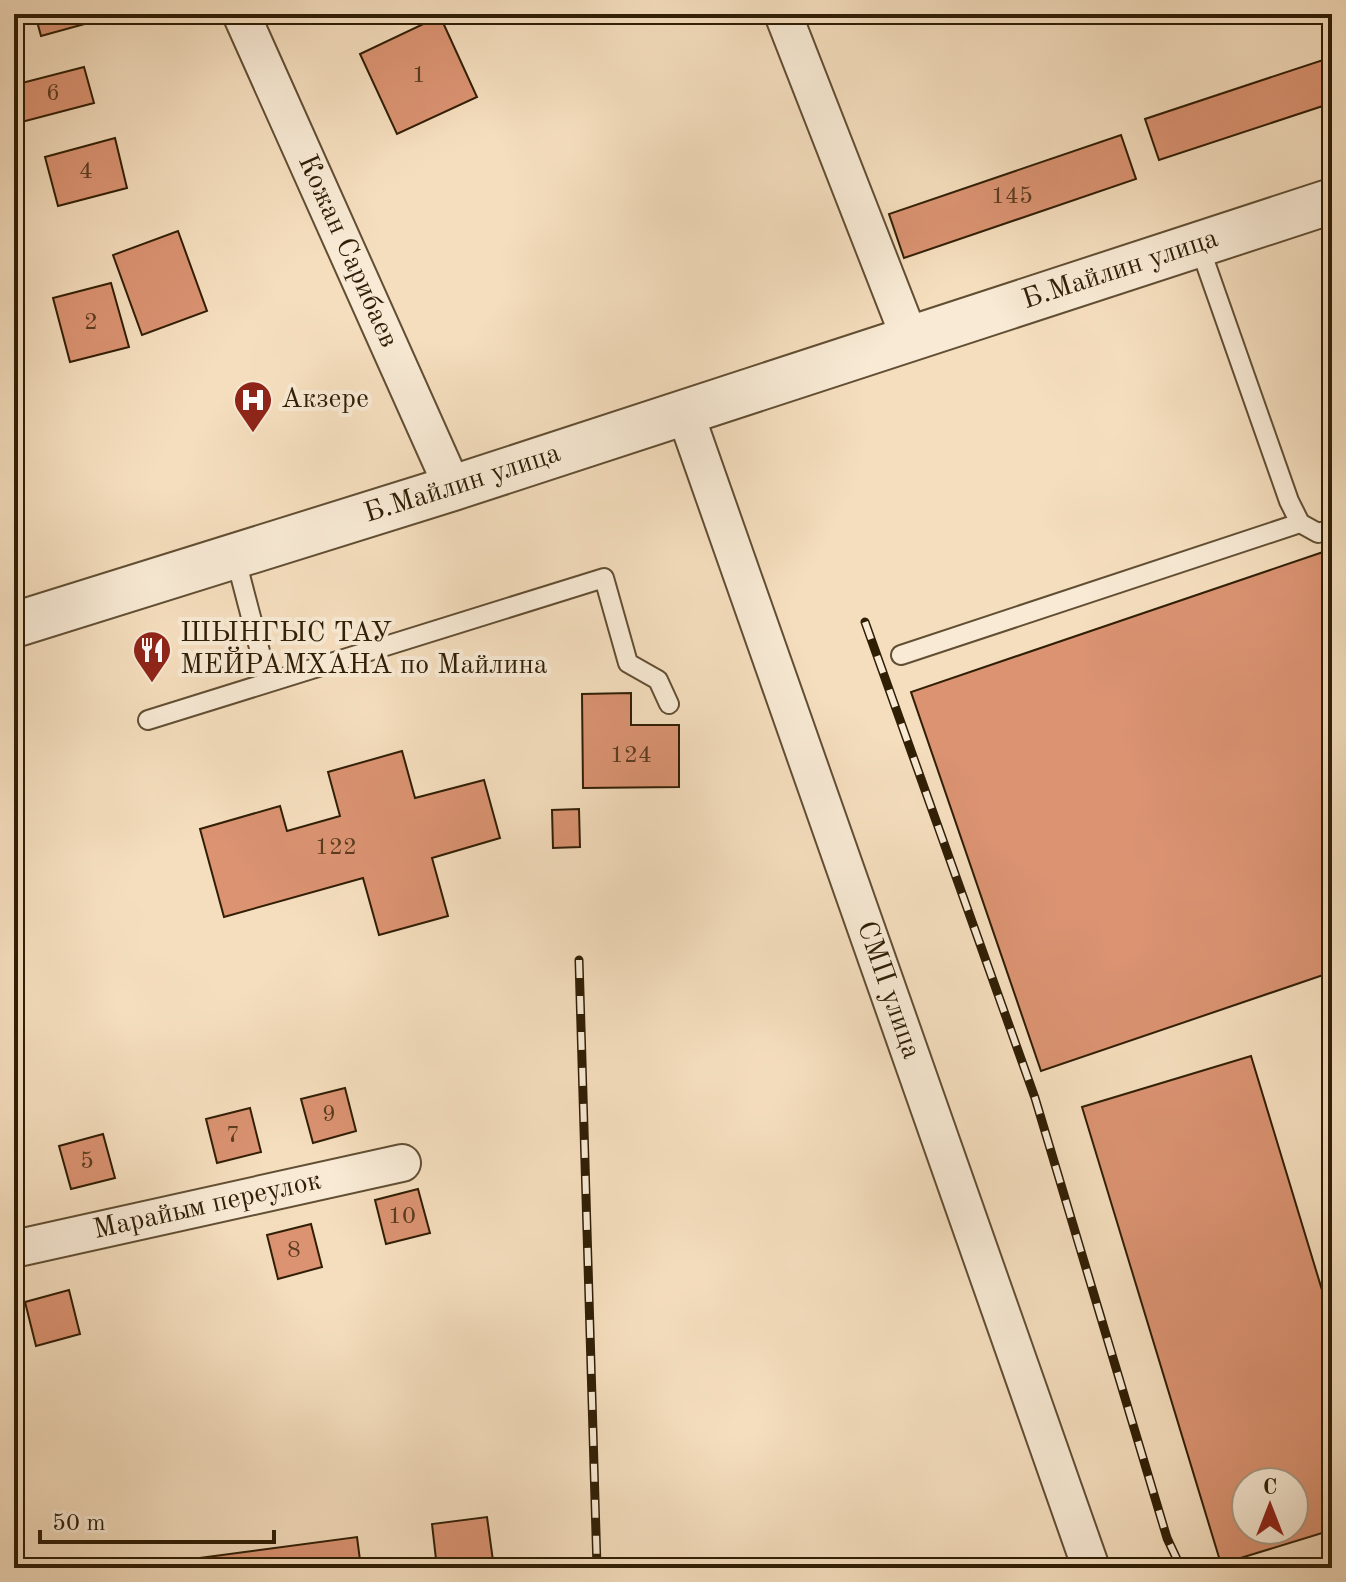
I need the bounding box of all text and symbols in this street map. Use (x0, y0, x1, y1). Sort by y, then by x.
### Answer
house number: 1 (412, 64, 426, 88)
house number: 6 (46, 82, 60, 106)
street label: Кожан Сарибаев (292, 151, 402, 352)
house number: 4 (79, 160, 93, 184)
house number: 145 (991, 185, 1033, 209)
street label: Б.Майлин улица (1019, 225, 1222, 315)
house number: 2 (84, 311, 98, 335)
hospital icon: Акзере (232, 379, 274, 434)
place label: Акзере (281, 386, 369, 414)
street label: Б.Майлин улица (361, 440, 564, 529)
place label: ШЫНГЫС ТАУ МЕЙРАМХАНА по Майлина (180, 620, 548, 680)
restaurant icon: ШЫНГЫС ТАУ МЕЙРАМХАНА по Майлина (131, 629, 173, 684)
house number: 124 (610, 744, 652, 768)
house number: 122 (315, 836, 357, 860)
street label: СМП улица (851, 918, 925, 1063)
house number: 9 (322, 1103, 336, 1127)
house number: 7 (226, 1124, 240, 1148)
house number: 5 (80, 1150, 94, 1174)
street label: Марайым переулок (91, 1167, 324, 1245)
house number: 10 (388, 1205, 416, 1229)
house number: 8 (287, 1239, 301, 1263)
north arrow (1230, 1466, 1310, 1546)
text: С (1263, 1477, 1277, 1499)
scale bar (40, 1494, 274, 1544)
text: 50 m (52, 1512, 106, 1536)

